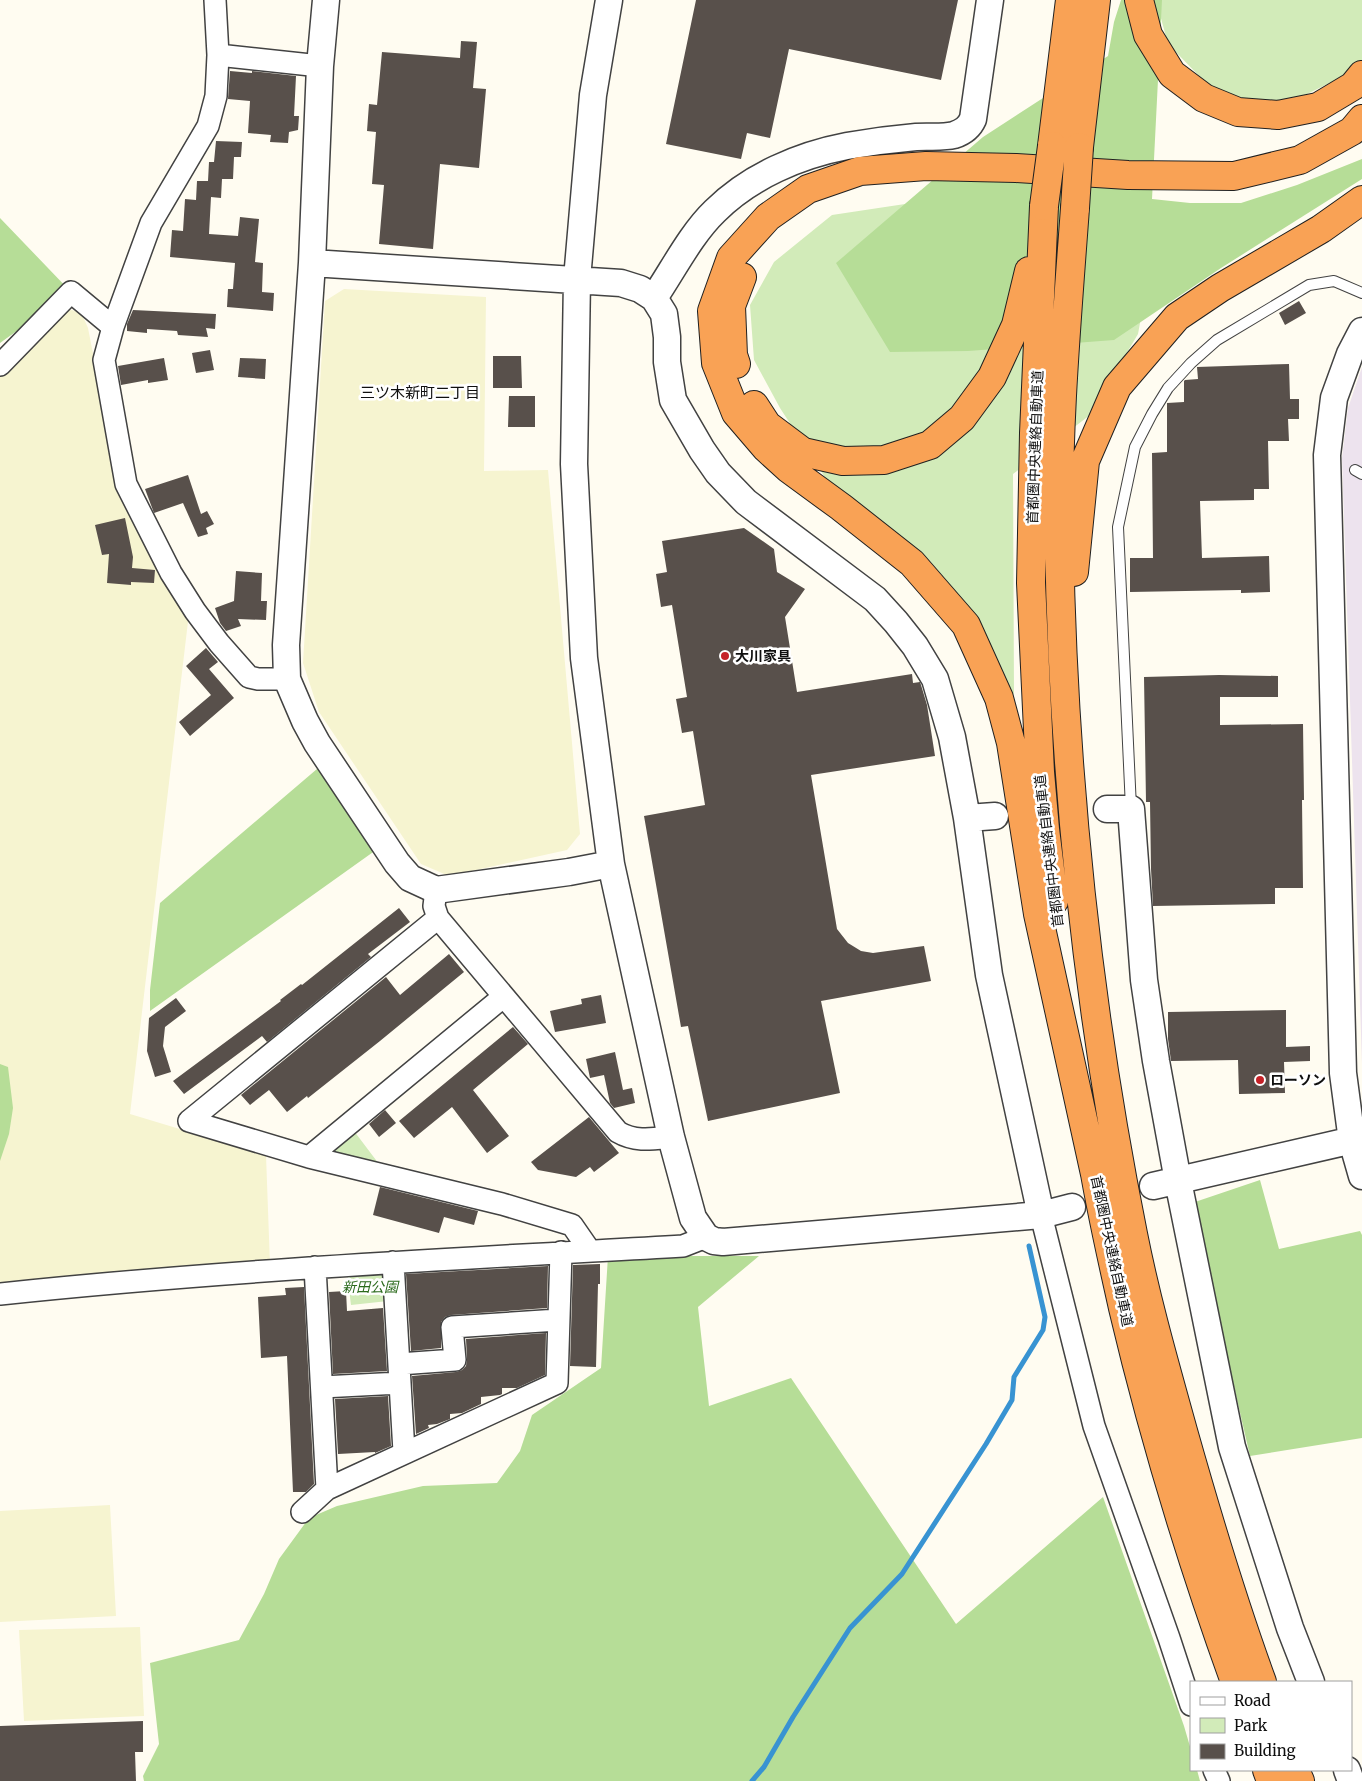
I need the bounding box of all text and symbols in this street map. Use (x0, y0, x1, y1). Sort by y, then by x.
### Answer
street label: 首都圏中央連絡自動車道 (1023, 370, 1047, 524)
district label: 三ツ木新町二丁目 (360, 383, 480, 402)
place label: 大川家具 (735, 647, 791, 665)
marker: 大川家具 (719, 650, 731, 662)
street label: 首都圏中央連絡自動車道 (1031, 773, 1067, 929)
place label: ローソン (1270, 1071, 1326, 1089)
marker: ローソン (1254, 1074, 1266, 1086)
street label: 首都圏中央連絡自動車道 (1087, 1174, 1137, 1328)
park label: 新田公園 (342, 1278, 400, 1296)
legend (1190, 1681, 1352, 1771)
text: Road (1234, 1691, 1270, 1710)
text: Park (1234, 1716, 1268, 1735)
text: Building (1234, 1741, 1296, 1760)

